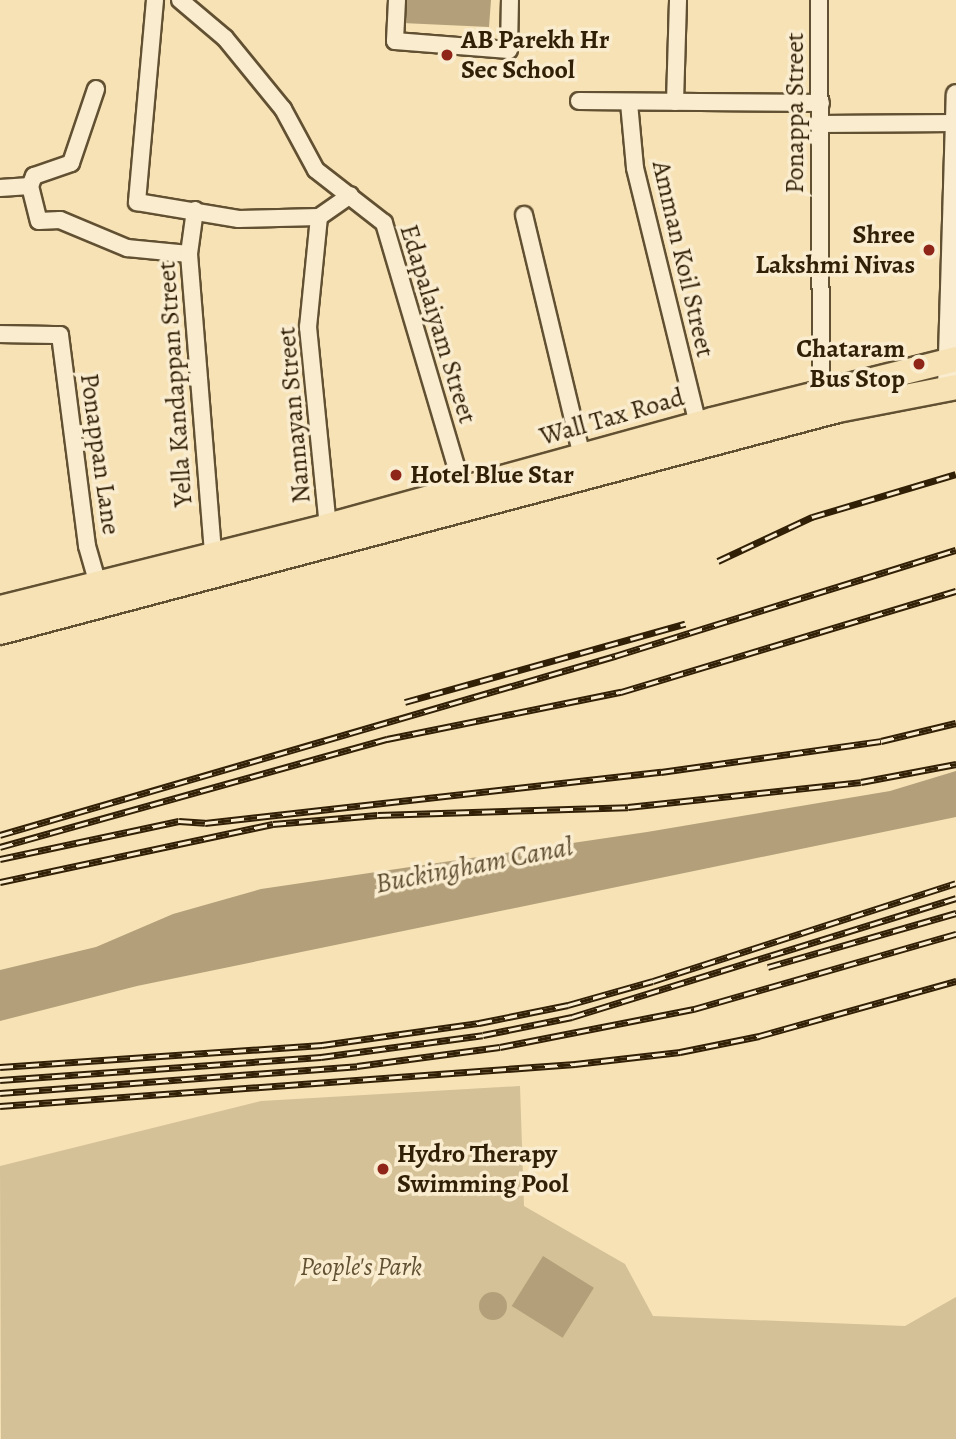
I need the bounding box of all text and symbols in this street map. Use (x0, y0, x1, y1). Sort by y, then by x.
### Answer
place label: AB Parekh Hr Sec School (461, 24, 609, 86)
street label: Ponappa Street (779, 32, 811, 194)
marker: AB Parekh Hr Sec School (439, 47, 455, 63)
street label: Amman Koil Street (645, 158, 721, 360)
place label: Shree Lakshmi Nivas (755, 219, 915, 280)
street label: Edapalaiyam Street (393, 221, 483, 427)
marker: Shree Lakshmi Nivas (921, 242, 937, 258)
street label: Yella Kandappan Street (151, 260, 199, 508)
street label: Nannayan Street (271, 325, 317, 505)
place label: Chataram Bus Stop (796, 333, 905, 394)
marker: Chataram Bus Stop (911, 356, 927, 372)
street label: Ponappan Lane (73, 371, 127, 537)
street label: Wall Tax Road (536, 382, 688, 452)
place label: Hotel Blue Star (410, 459, 574, 491)
marker: Hotel Blue Star (388, 467, 404, 483)
water label: Buckingham Canal (372, 829, 576, 901)
place label: Hydro Therapy Swimming Pool (397, 1138, 569, 1200)
marker: Hydro Therapy Swimming Pool (375, 1161, 391, 1177)
park label: People's Park (300, 1251, 422, 1283)

